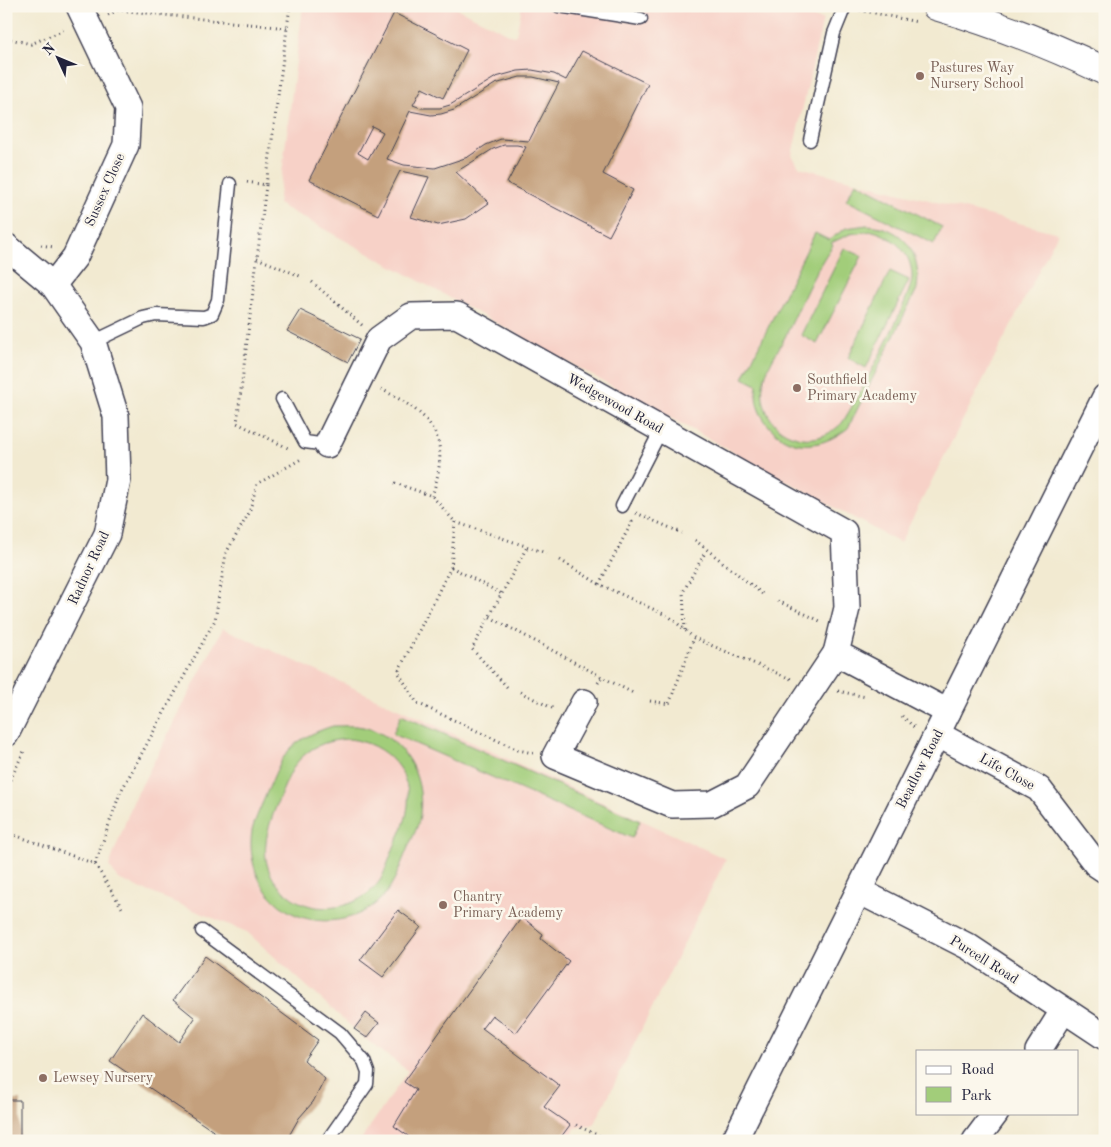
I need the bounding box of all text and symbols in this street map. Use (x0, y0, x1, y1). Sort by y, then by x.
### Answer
north arrow (32, 32, 82, 82)
text: N (41, 41, 58, 58)
place label: Pastures Way Nursery School (930, 61, 1024, 91)
marker: Pastures Way Nursery School (914, 70, 926, 82)
street label: Sussex Close (83, 151, 127, 229)
street label: Wedgewood Road (564, 372, 666, 436)
place label: Southfield Primary Academy (807, 373, 918, 403)
marker: Southfield Primary Academy (791, 382, 803, 394)
street label: Radnor Road (66, 529, 112, 607)
street label: Beadlow Road (894, 727, 946, 811)
street label: Life Close (977, 751, 1037, 793)
place label: Chantry Primary Academy (453, 890, 564, 920)
marker: Chantry Primary Academy (437, 899, 449, 911)
street label: Purcell Road (947, 933, 1021, 987)
legend (916, 1050, 1078, 1114)
text: Road (961, 1063, 995, 1078)
place label: Lewsey Nursery (53, 1071, 154, 1085)
marker: Lewsey Nursery (37, 1072, 49, 1084)
text: Park (961, 1089, 992, 1104)

